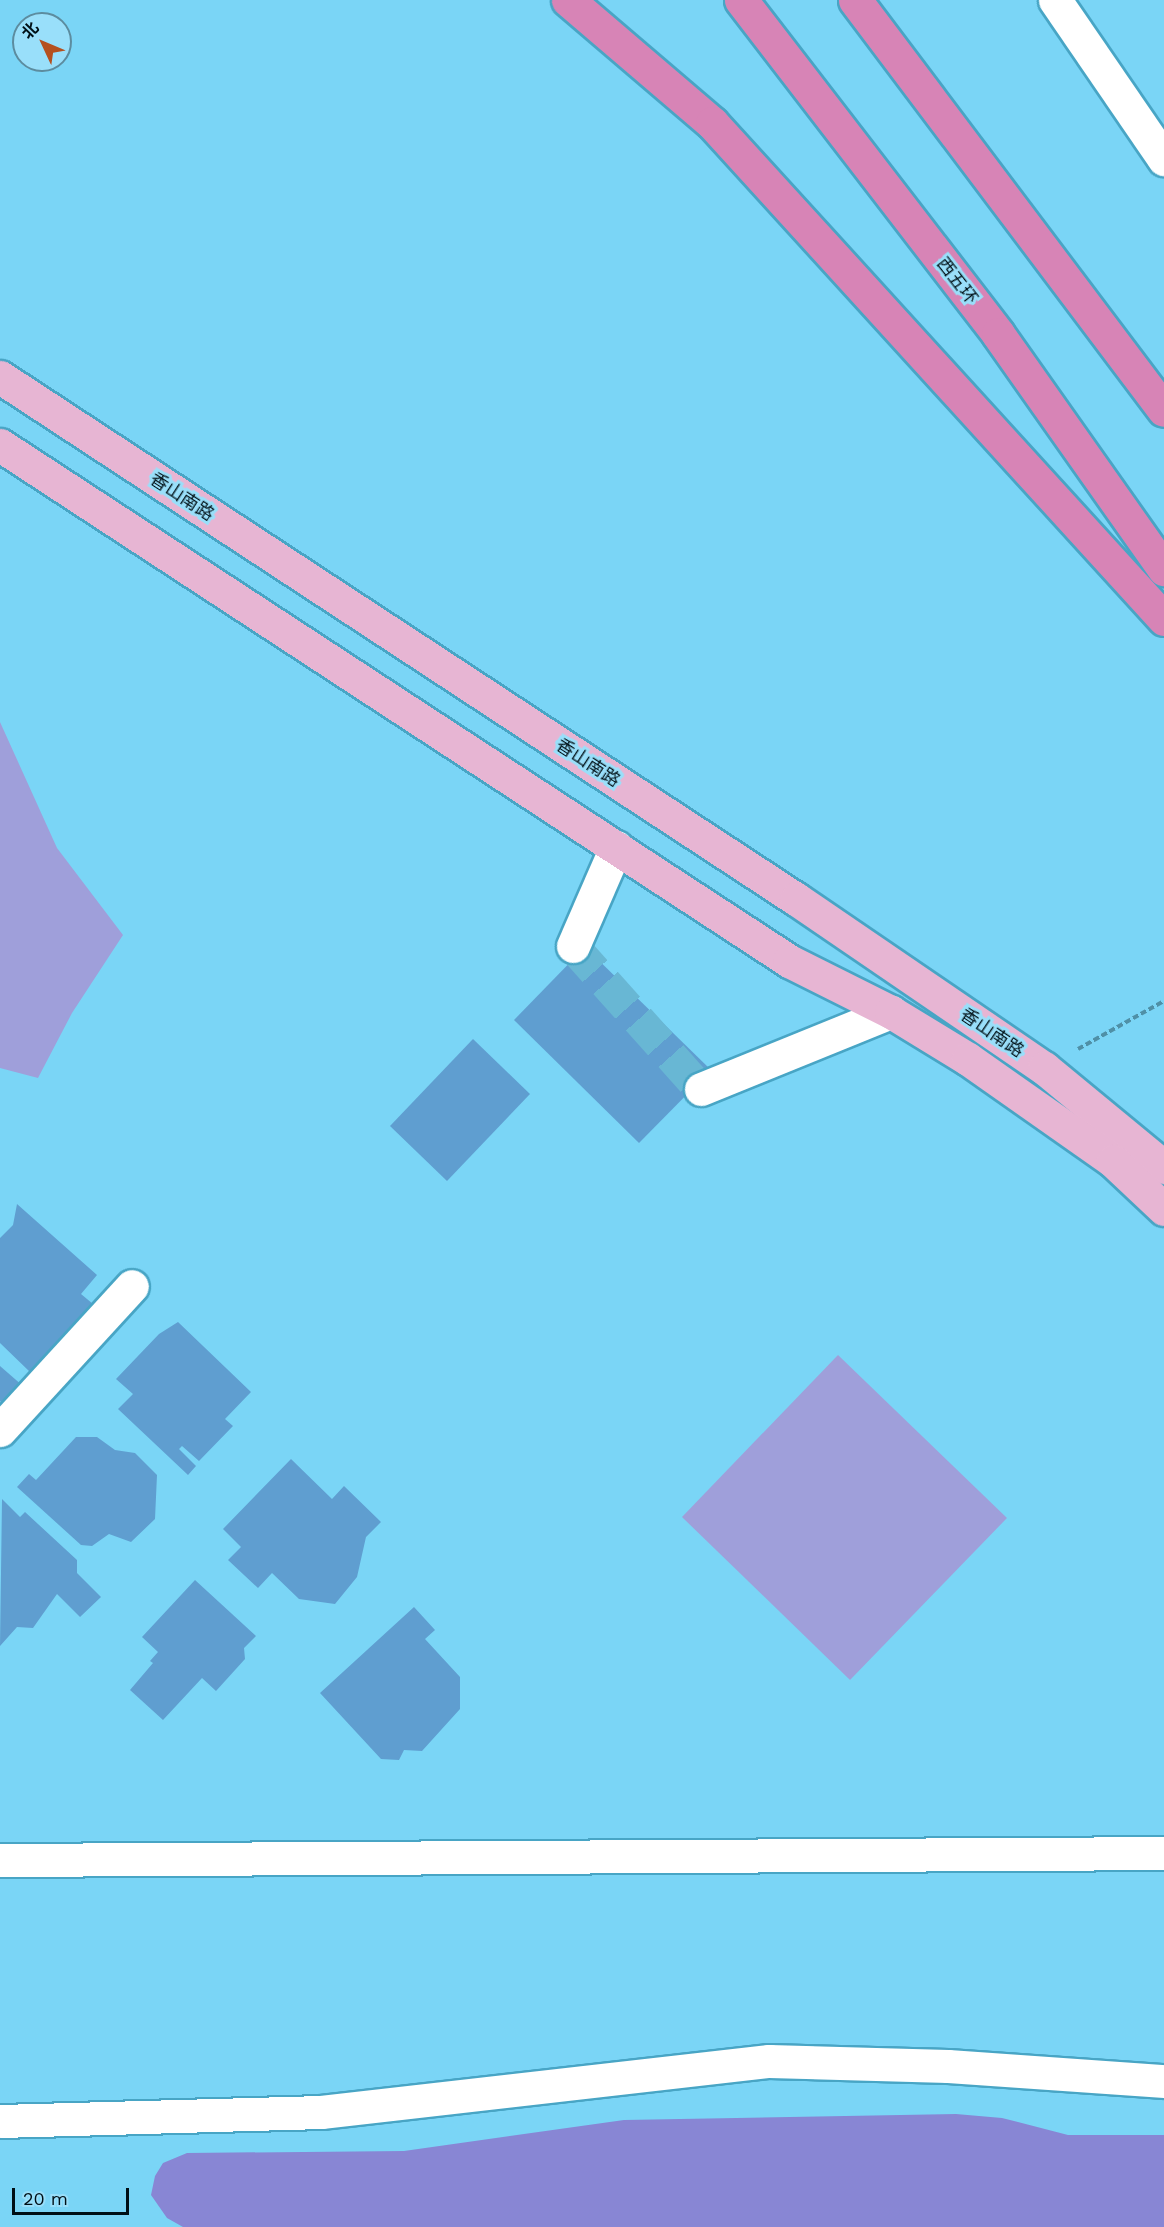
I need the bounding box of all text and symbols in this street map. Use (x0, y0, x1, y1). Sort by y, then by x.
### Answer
north arrow (12, 12, 72, 72)
text: 北 (18, 18, 43, 43)
street label: 西五环 (932, 253, 982, 309)
street label: 香山南路 (146, 468, 218, 526)
street label: 香山南路 (552, 734, 624, 792)
street label: 香山南路 (956, 1004, 1028, 1062)
scale bar (15, 2176, 132, 2214)
text: 20 m (23, 2188, 68, 2209)

